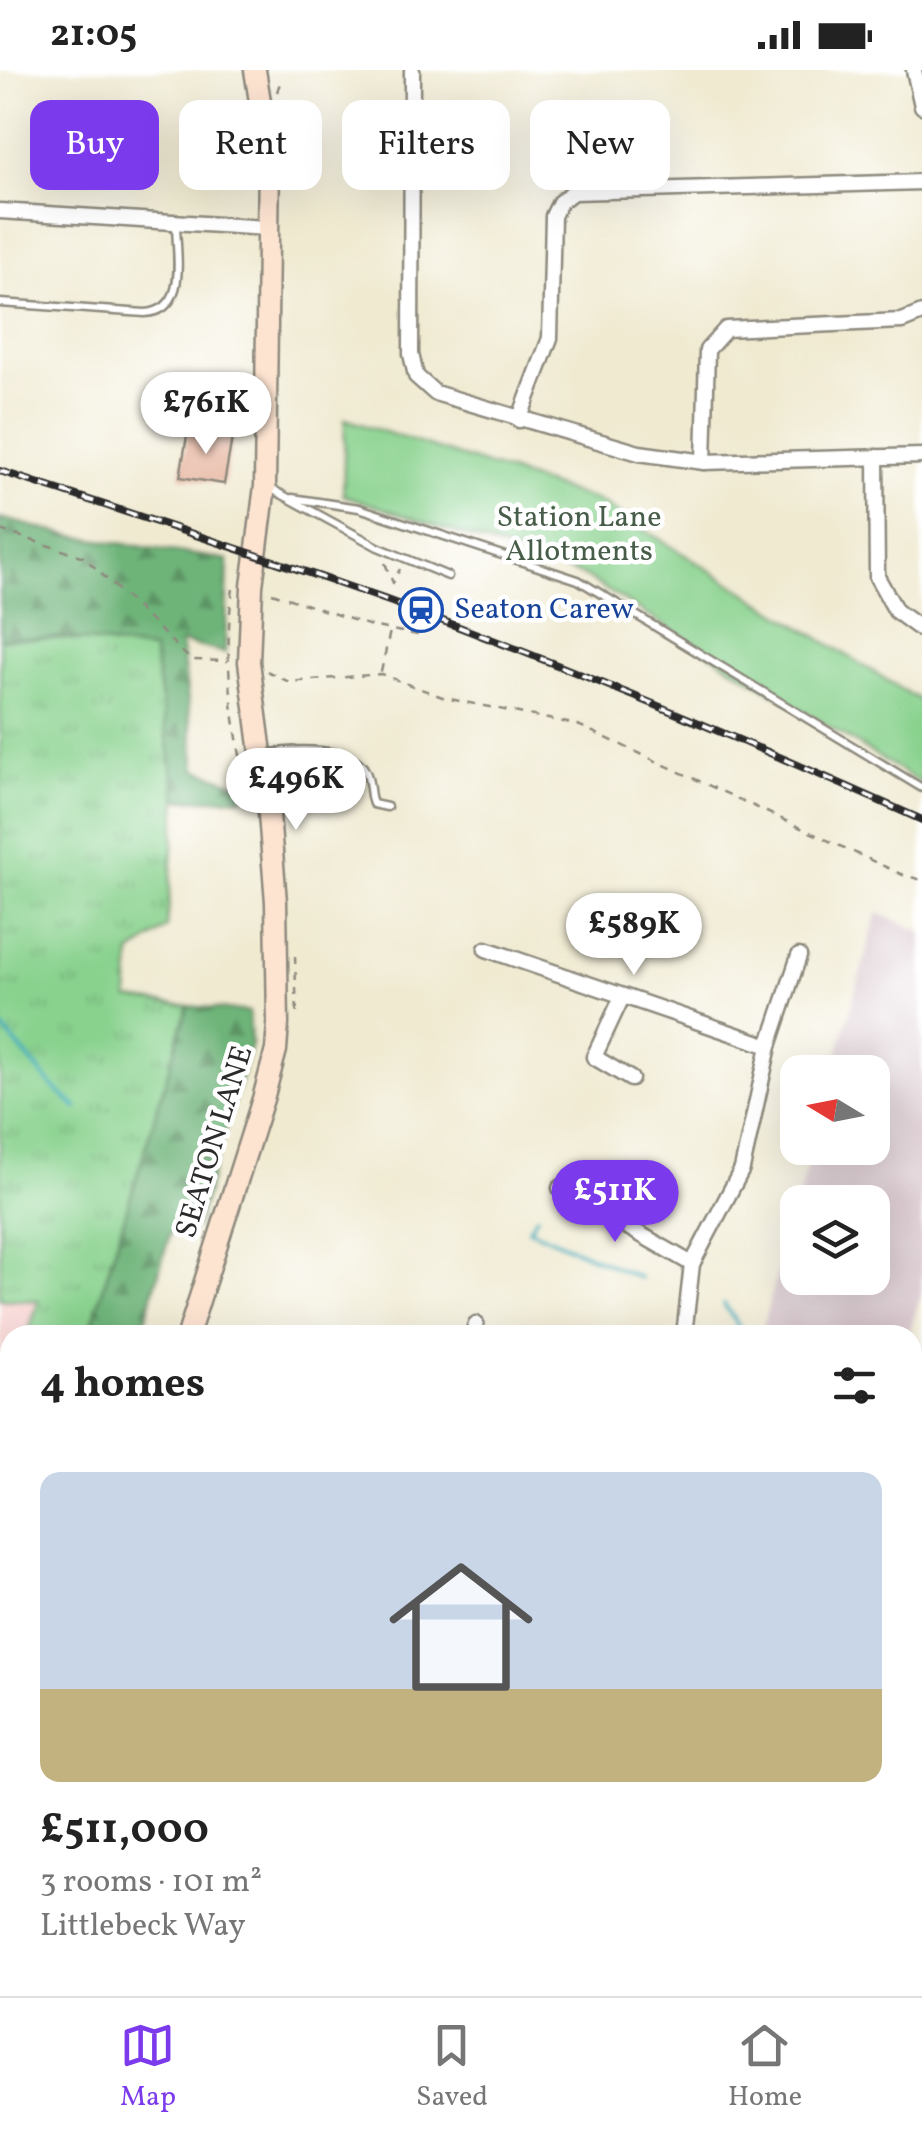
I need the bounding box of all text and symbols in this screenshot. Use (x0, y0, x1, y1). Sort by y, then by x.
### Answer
text: 21:05 (50, 9, 137, 62)
chip: Buy (30, 100, 159, 190)
chip: Rent (179, 100, 322, 190)
chip: Filters (342, 100, 510, 190)
chip: New (530, 100, 670, 190)
pin: £761K (136, 372, 276, 457)
text: £761K (162, 382, 250, 426)
park label: Station Lane Allotments (497, 497, 661, 573)
station icon: Seaton Carew (398, 587, 444, 633)
place label: Seaton Carew (454, 589, 634, 631)
pin: £496K (226, 748, 366, 833)
text: £496K (248, 758, 344, 802)
pin: £589K (564, 893, 704, 978)
text: £589K (588, 903, 680, 947)
street label: SEATON LANE (166, 1041, 264, 1243)
north arrow (780, 1055, 890, 1165)
map controls (780, 1055, 890, 1295)
pin: £511K (545, 1160, 685, 1245)
text: £511K (574, 1170, 656, 1214)
button: layers (780, 1185, 890, 1295)
text: 4 homes (40, 1356, 205, 1415)
icon: filters (827, 1358, 882, 1413)
icon: home (371, 1537, 551, 1717)
text: £511,000 (40, 1802, 209, 1861)
text: 3 rooms · 101 m² (40, 1861, 262, 1905)
text: Littlebeck Way (40, 1905, 246, 1949)
tab: Map (120, 2018, 176, 2117)
tab: Saved (416, 2018, 488, 2117)
tab: Home (728, 2018, 802, 2117)

